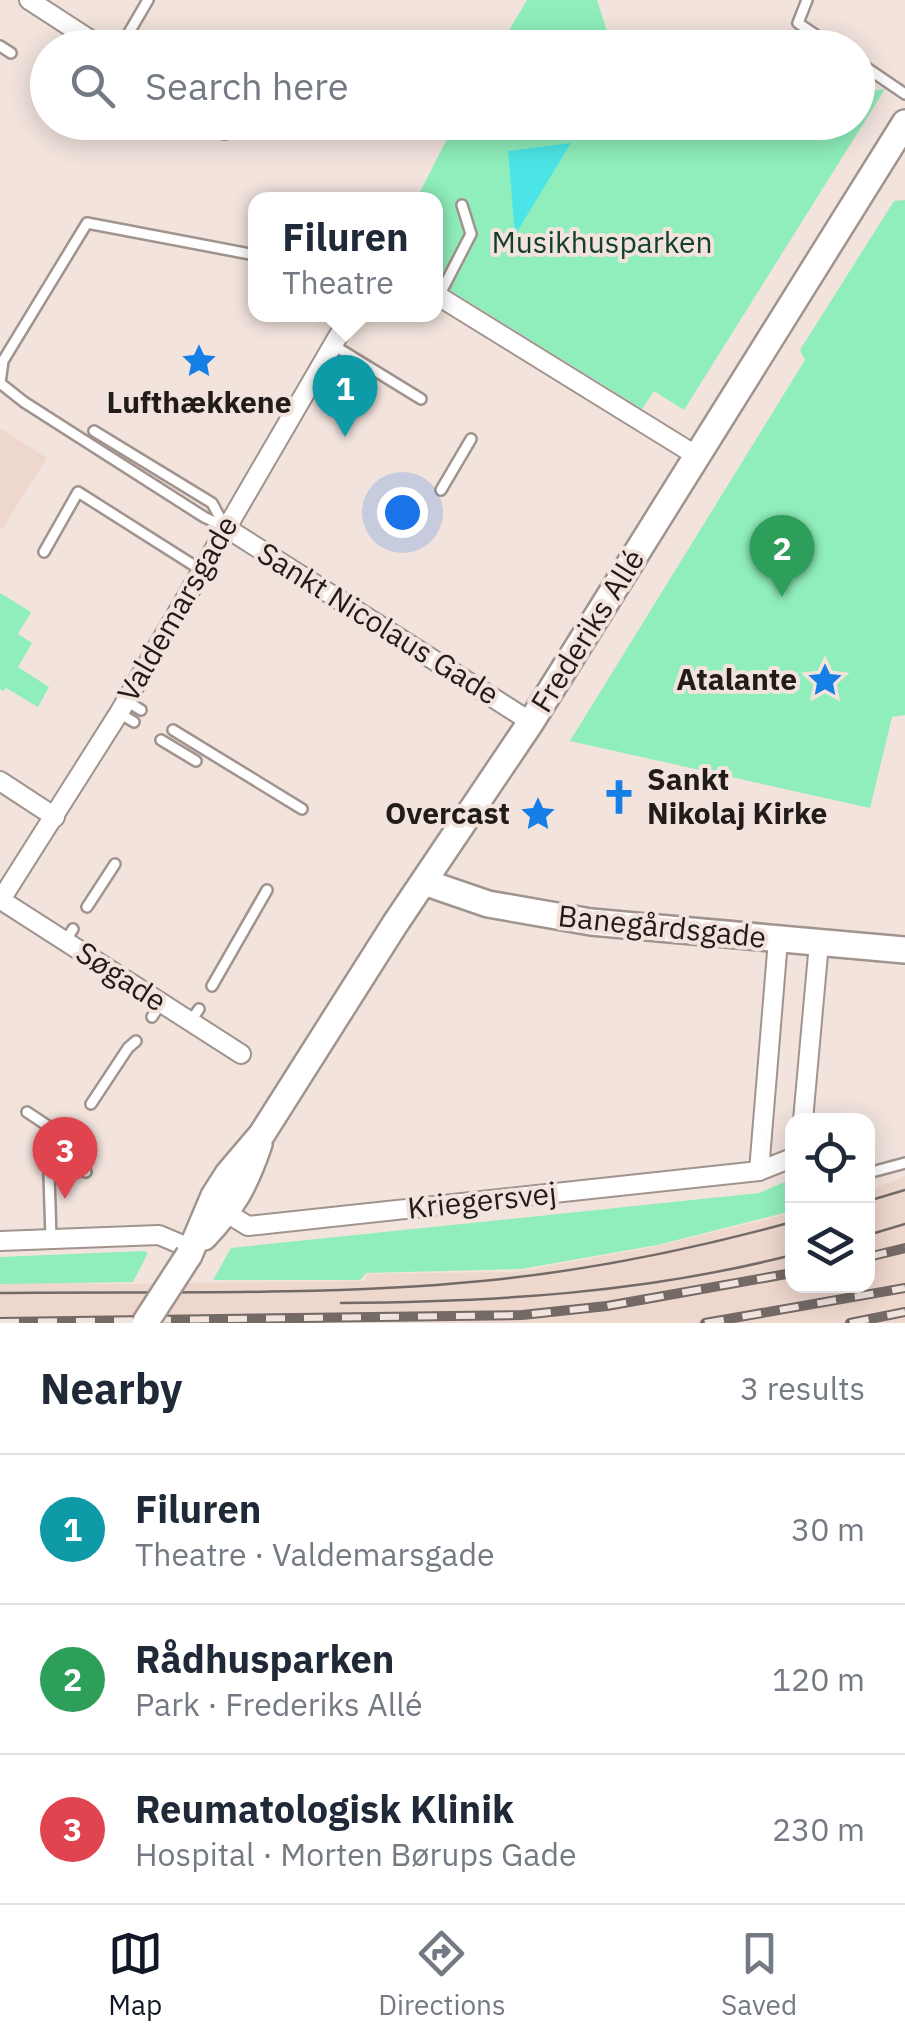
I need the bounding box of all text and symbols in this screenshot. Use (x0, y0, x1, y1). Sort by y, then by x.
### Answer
search box (30, 30, 875, 140)
icon: search (65, 58, 120, 113)
text: Search here (145, 61, 349, 110)
popup (248, 192, 443, 322)
text: Filuren (282, 212, 409, 261)
park label: Musikhusparken (491, 222, 713, 261)
text: Theatre (282, 261, 394, 303)
place icon: Lufthækkene (180, 342, 218, 380)
pin: 1 (312, 354, 378, 437)
place label: Lufthækkene (106, 382, 292, 421)
your location (377, 487, 428, 538)
street label: Valdemarsgade (108, 508, 246, 708)
pin: 2 (750, 514, 814, 597)
street label: Sankt Nicolaus Gade (251, 533, 507, 713)
street label: Frederiks Allé (521, 541, 652, 719)
place label: Atalante (676, 659, 797, 698)
place icon: Atalante (806, 661, 844, 699)
place label: Sankt Nikolaj Kirke (647, 759, 827, 832)
church icon: Sankt Nikolaj Kirke (600, 778, 638, 816)
place label: Overcast (385, 793, 510, 832)
place icon: Overcast (519, 795, 557, 833)
street label: Banegårdsgade (556, 895, 768, 956)
street label: Søgade (69, 932, 174, 1019)
map controls (785, 1113, 875, 1293)
button: locate (785, 1113, 875, 1203)
pin: 3 (32, 1116, 98, 1199)
street label: Kriegersvej (405, 1172, 558, 1227)
button: layers (785, 1203, 875, 1293)
text: Nearby (40, 1361, 182, 1416)
text: 3 results (740, 1367, 865, 1409)
text: Filuren (135, 1484, 261, 1533)
text: 1 (63, 1508, 82, 1550)
text: 30 m (791, 1508, 865, 1550)
text: Theatre · Valdemarsgade (135, 1533, 495, 1575)
text: Rådhusparken (135, 1634, 394, 1683)
text: 2 (63, 1658, 82, 1700)
text: 120 m (772, 1658, 865, 1700)
text: Park · Frederiks Allé (135, 1683, 423, 1725)
text: Reumatologisk Klinik (135, 1784, 514, 1833)
text: 3 (63, 1808, 82, 1850)
text: 230 m (772, 1808, 865, 1850)
text: Hospital · Morten Børups Gade (135, 1833, 577, 1875)
tab: Map (108, 1926, 163, 2023)
tab: Directions (378, 1926, 506, 2023)
tab: Saved (721, 1926, 797, 2023)

